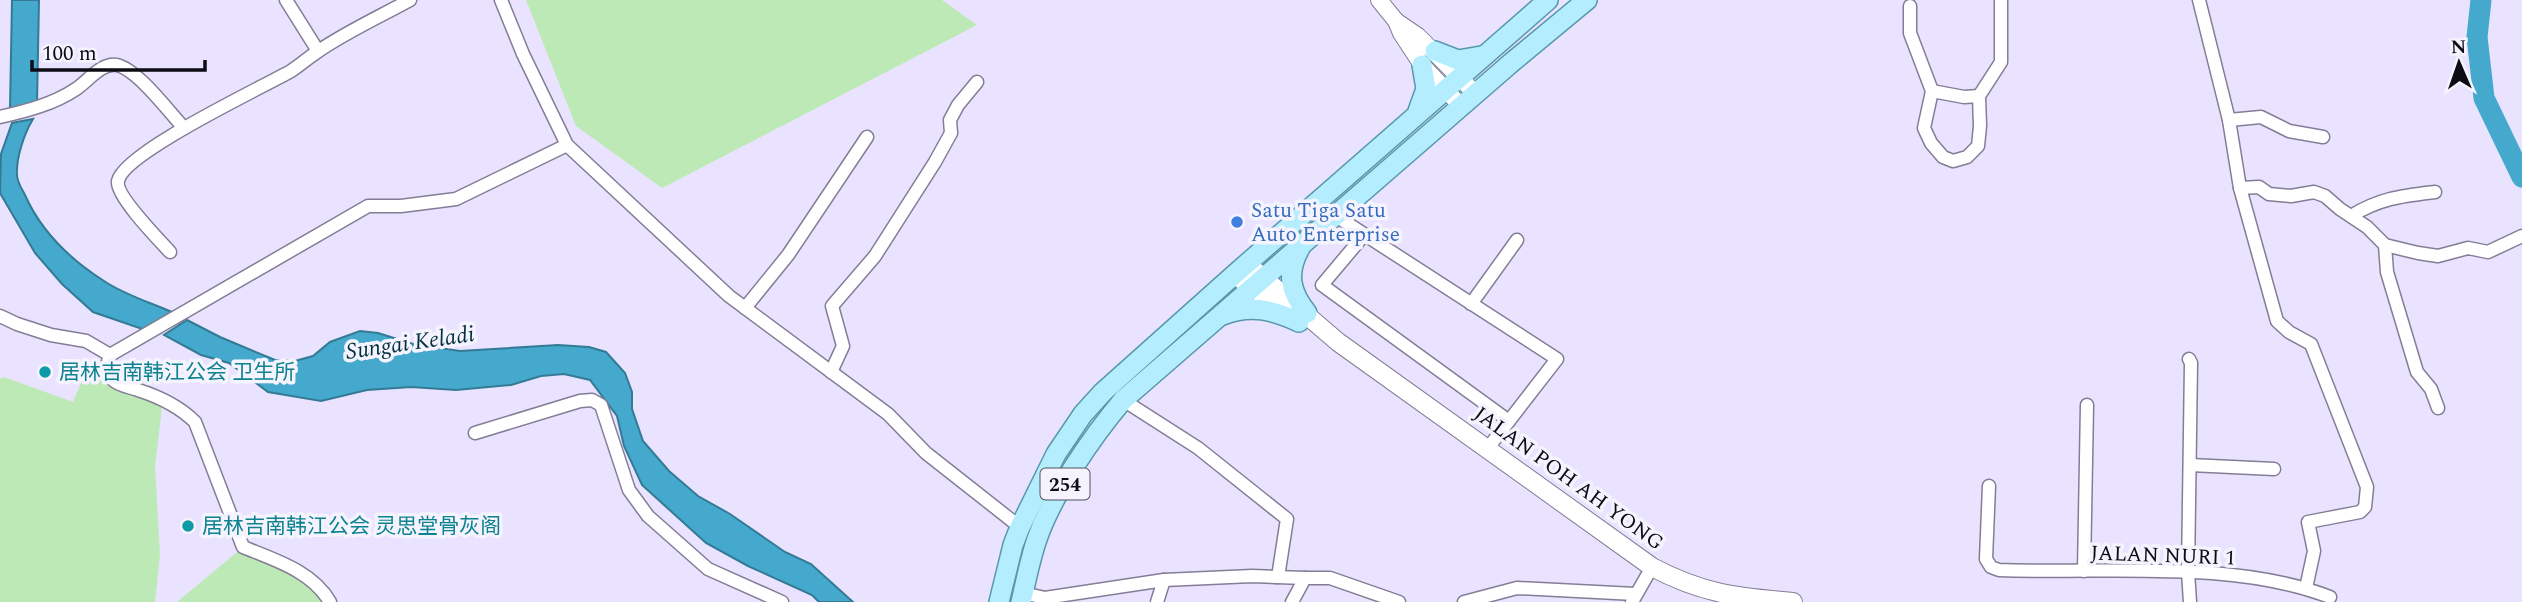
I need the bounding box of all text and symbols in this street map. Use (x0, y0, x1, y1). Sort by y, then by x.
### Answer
scale bar (32, 28, 205, 72)
north arrow (2424, 28, 2494, 98)
text: N (2450, 33, 2467, 62)
text: 100 m (42, 38, 97, 70)
place label: Satu Tiga Satu Auto Enterprise (1251, 195, 1400, 251)
marker: Satu Tiga Satu Auto Enterprise (1229, 214, 1245, 230)
water label: Sungai Keladi (344, 317, 477, 370)
place label: 居林吉南韩江公会 卫生所 (59, 357, 295, 389)
marker: 居林吉南韩江公会 卫生所 (37, 364, 53, 380)
street label: JALAN POH AH YONG (1467, 399, 1670, 559)
road number: 254 (1040, 468, 1090, 499)
place label: 居林吉南韩江公会 灵思堂骨灰阁 (202, 511, 501, 543)
marker: 居林吉南韩江公会 灵思堂骨灰阁 (180, 518, 196, 534)
street label: JALAN NURI 1 (2090, 537, 2236, 575)

